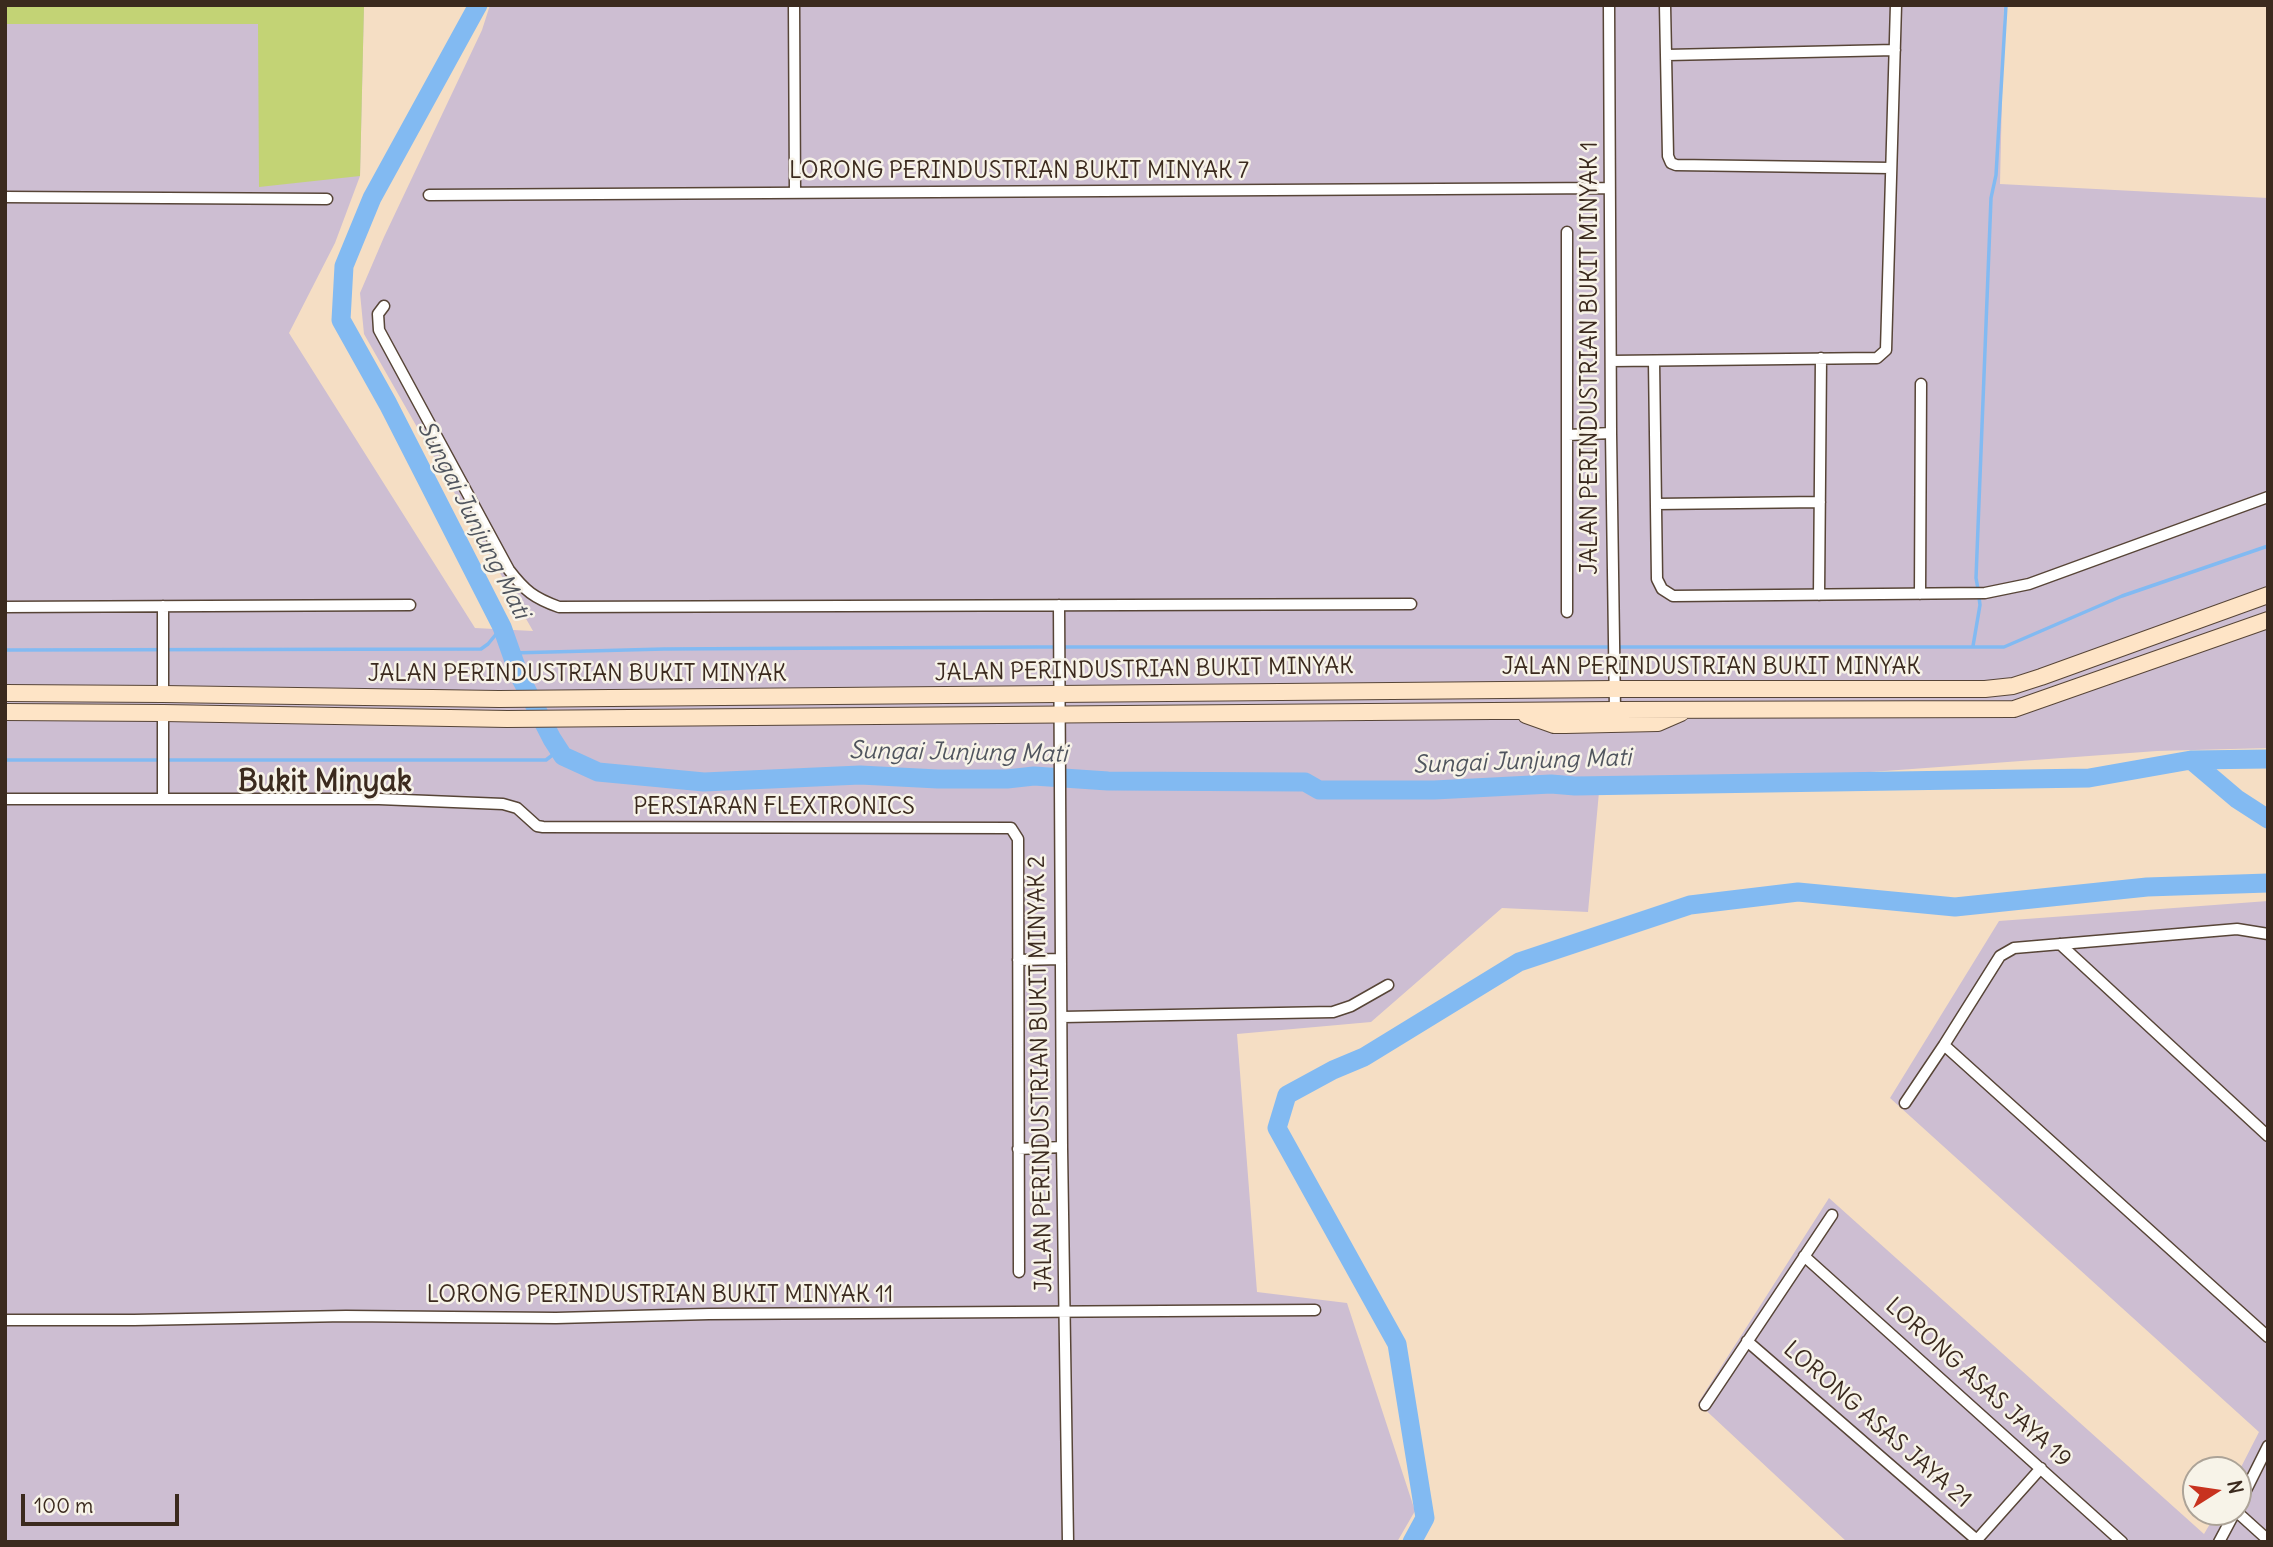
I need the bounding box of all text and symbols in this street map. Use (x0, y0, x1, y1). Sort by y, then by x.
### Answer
street label: JALAN PERINDUSTRIAN BUKIT MINYAK 1 (1576, 141, 1604, 575)
street label: LORONG PERINDUSTRIAN BUKIT MINYAK 7 (789, 157, 1249, 185)
water label: Sungai Junjung Mati (411, 416, 535, 624)
street label: JALAN PERINDUSTRIAN BUKIT MINYAK (934, 653, 1354, 687)
street label: JALAN PERINDUSTRIAN BUKIT MINYAK (1502, 653, 1920, 681)
street label: JALAN PERINDUSTRIAN BUKIT MINYAK (368, 660, 786, 688)
water label: Sungai Junjung Mati (849, 737, 1067, 769)
water label: Sungai Junjung Mati (1412, 744, 1632, 780)
district label: Bukit Minyak (238, 764, 412, 800)
street label: PERSIARAN FLEXTRONICS (633, 793, 915, 821)
street label: JALAN PERINDUSTRIAN BUKIT MINYAK 2 (1023, 855, 1059, 1293)
street label: LORONG PERINDUSTRIAN BUKIT MINYAK 11 (427, 1281, 893, 1309)
street label: LORONG ASAS JAYA 19 (1879, 1292, 2077, 1474)
street label: LORONG ASAS JAYA 21 (1777, 1336, 1977, 1514)
north arrow (2182, 1456, 2252, 1526)
text: N (2222, 1478, 2249, 1496)
scale bar (24, 1480, 182, 1524)
text: 100 m (34, 1492, 93, 1519)

